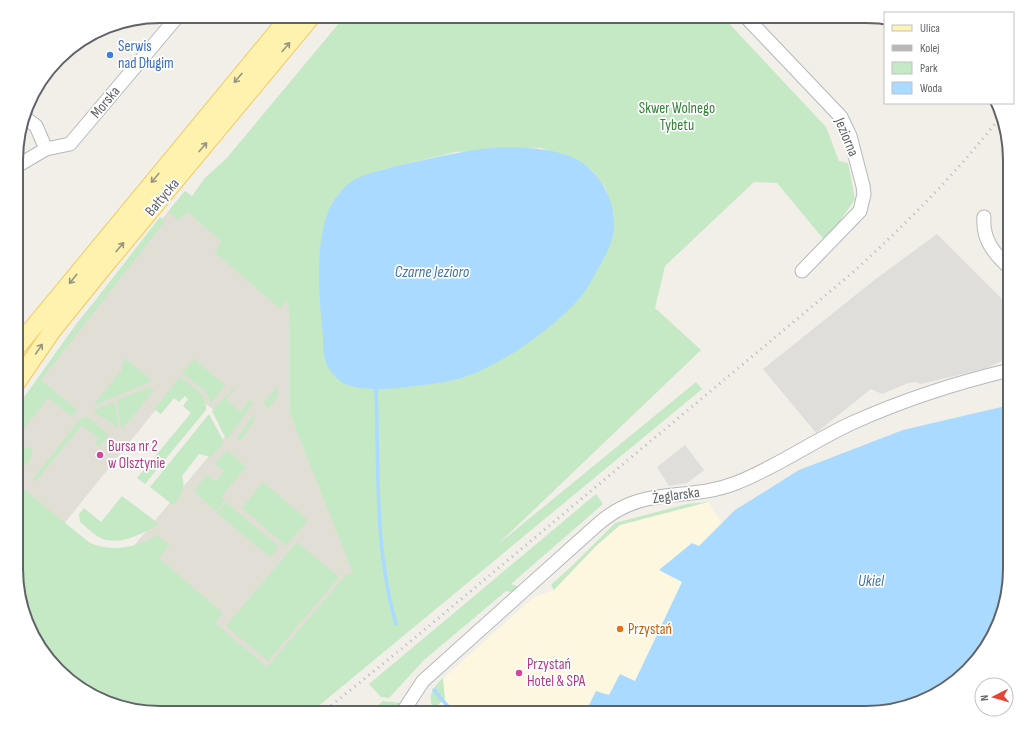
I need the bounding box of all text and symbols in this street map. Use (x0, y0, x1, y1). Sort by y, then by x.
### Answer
legend (884, 12, 1014, 104)
text: Ulica (920, 21, 940, 36)
place label: Serwis nad Długim (118, 37, 174, 73)
text: Kolej (920, 41, 939, 56)
one-way arrow (281, 42, 290, 53)
marker: Serwis nad Długim (105, 50, 115, 60)
text: Park (920, 61, 938, 76)
one-way arrow (234, 73, 243, 84)
text: Woda (920, 81, 943, 96)
street label: Morska (87, 82, 124, 122)
park label: Skwer Wolnego Tybetu (639, 99, 715, 135)
street label: Jeziorna (830, 114, 863, 159)
one-way arrow (198, 142, 207, 153)
one-way arrow (151, 173, 160, 184)
street label: Bałtycka (141, 174, 184, 220)
one-way arrow (115, 242, 124, 253)
water label: Czarne Jezioro (395, 263, 470, 282)
one-way arrow (68, 273, 77, 284)
one-way arrow (35, 344, 43, 355)
place label: Bursa nr 2 w Olsztynie (108, 437, 165, 473)
marker: Bursa nr 2 w Olsztynie (95, 450, 105, 460)
street label: Żeglarska (651, 483, 701, 508)
water label: Ukiel (858, 572, 885, 591)
place label: Przystań (628, 620, 672, 639)
marker: Przystań (615, 624, 625, 634)
place label: Przystań Hotel & SPA (527, 655, 586, 691)
marker: Przystań Hotel & SPA (514, 668, 524, 678)
north arrow (974, 677, 1014, 717)
text: N (978, 694, 991, 702)

